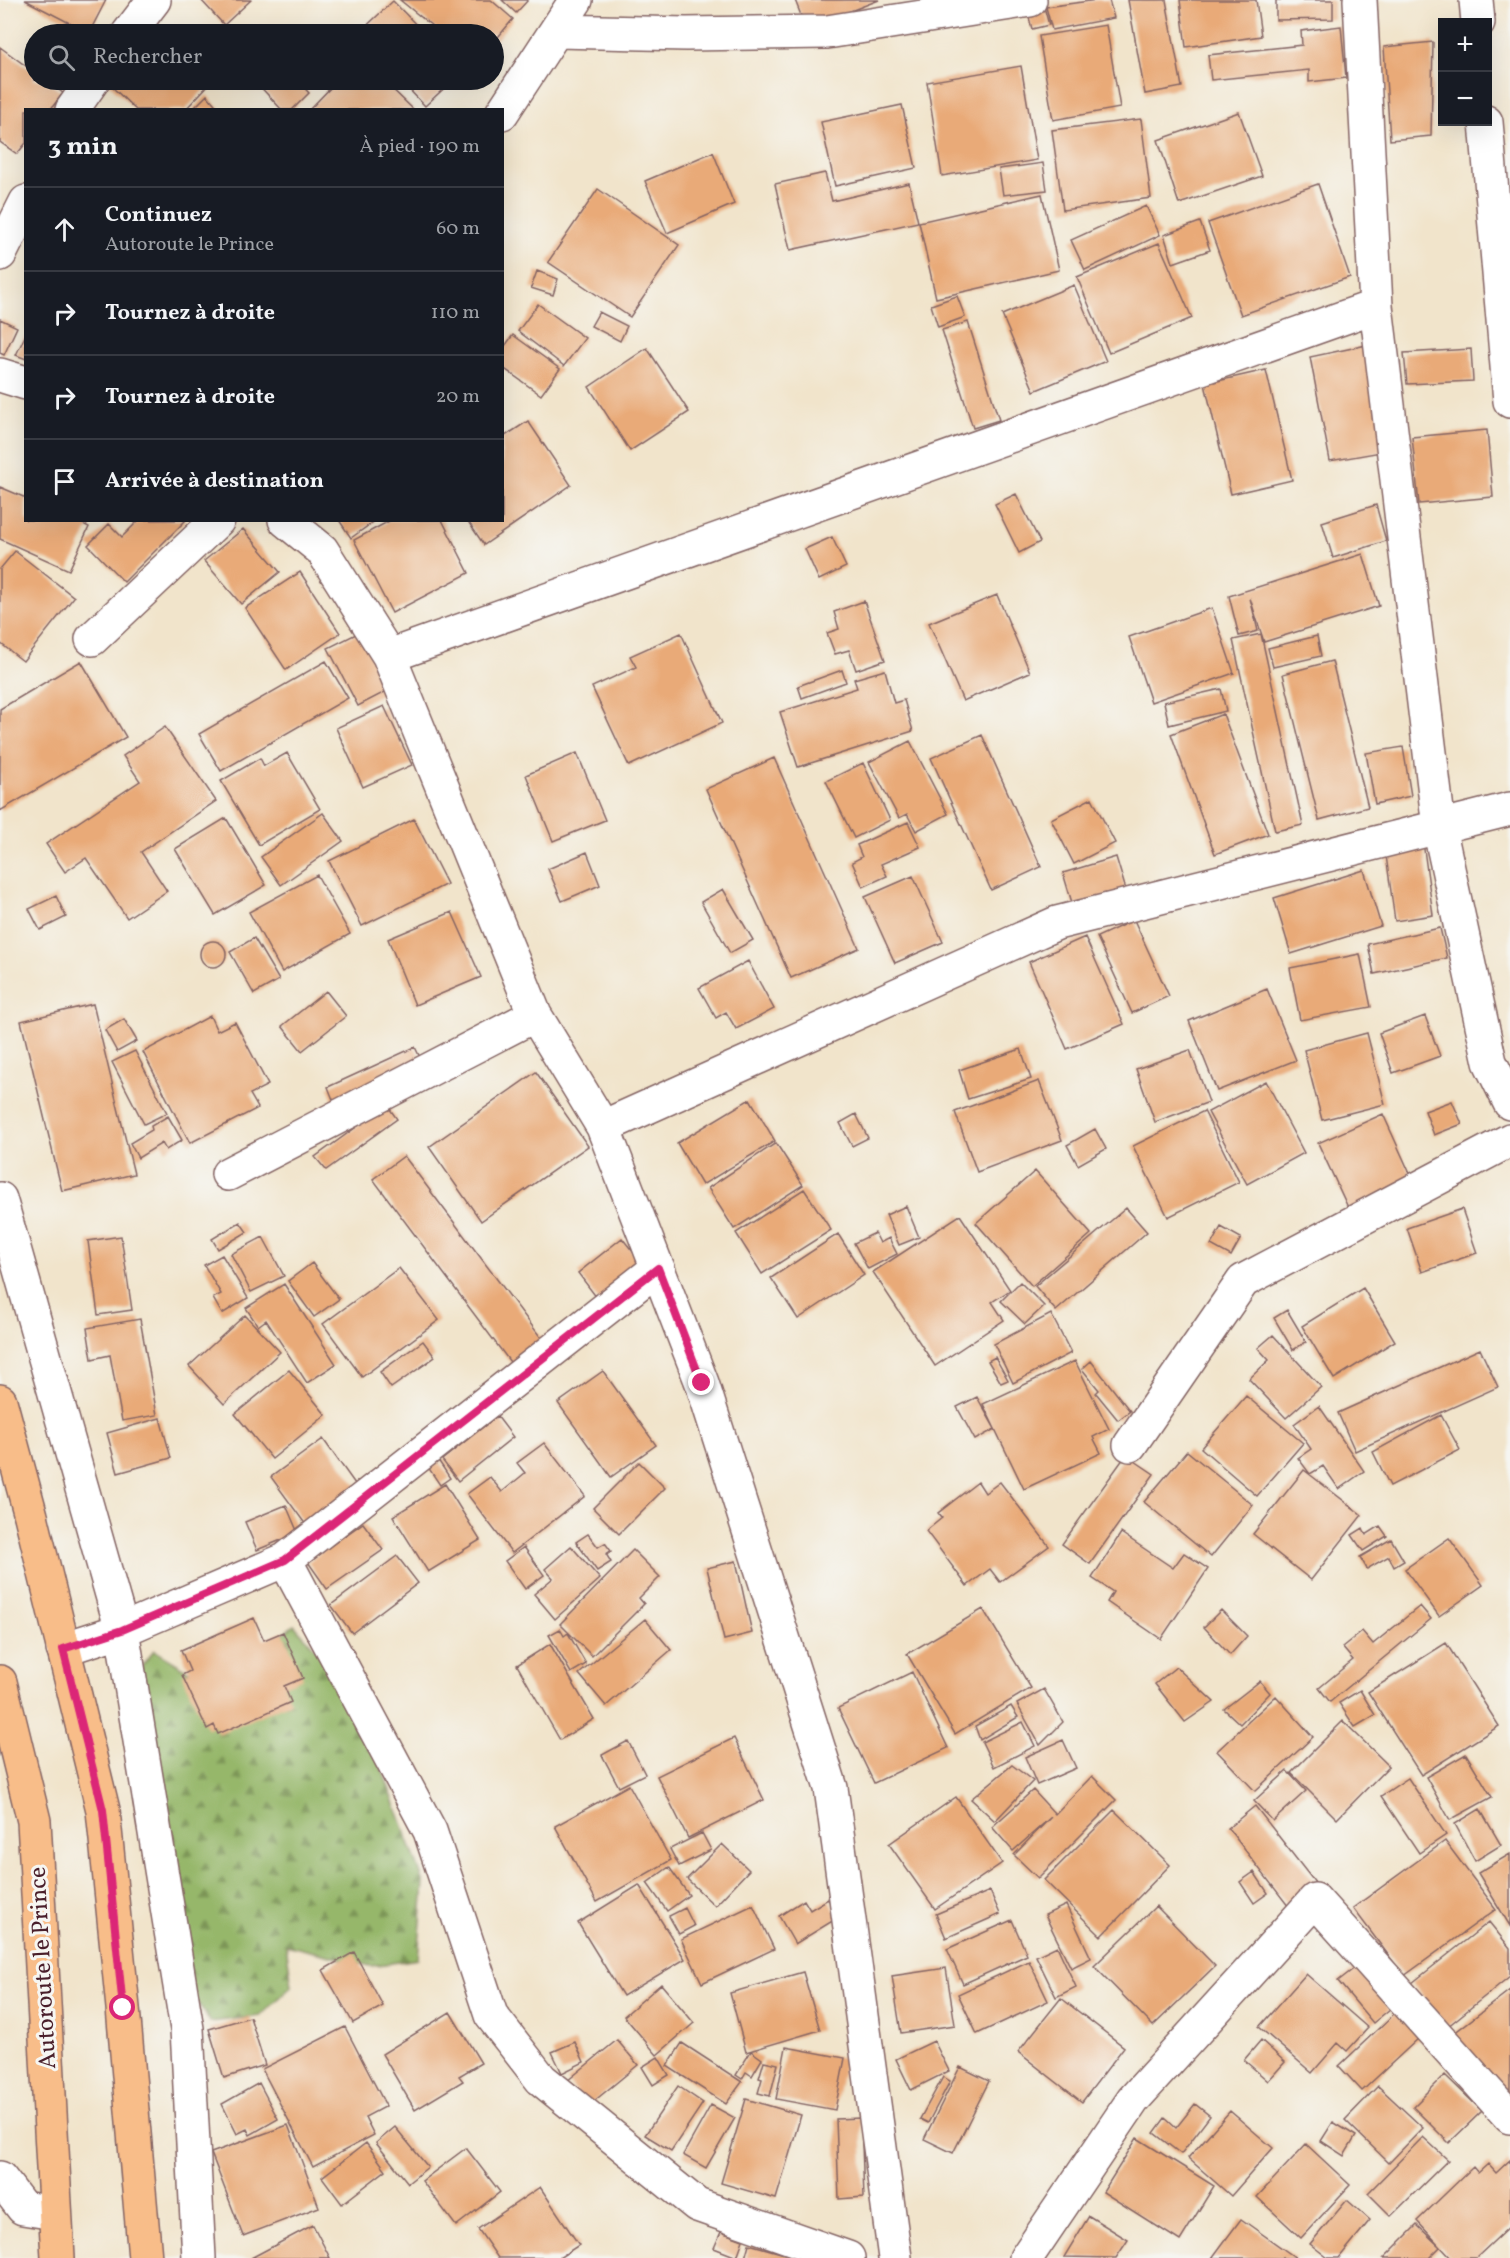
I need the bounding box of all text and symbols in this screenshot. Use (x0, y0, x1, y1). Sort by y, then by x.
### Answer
map controls (1438, 18, 1492, 126)
button: + (1438, 18, 1492, 72)
search box (24, 24, 504, 90)
icon: search (45, 41, 78, 74)
text: Rechercher (93, 42, 202, 73)
button: − (1438, 72, 1492, 126)
text: 3 min (48, 129, 118, 165)
text: À pied · 190 m (360, 133, 480, 161)
text: Continuez (105, 200, 212, 231)
icon: ahead (48, 213, 81, 246)
text: 60 m (436, 215, 480, 243)
text: Autoroute le Prince (105, 231, 274, 259)
icon: right (48, 297, 81, 330)
text: Tournez à droite (105, 298, 275, 329)
text: 110 m (431, 299, 480, 327)
icon: right (48, 381, 81, 414)
text: Tournez à droite (105, 382, 275, 413)
text: 20 m (436, 383, 480, 411)
icon: arrive (48, 465, 81, 498)
text: Arrivée à destination (105, 466, 324, 497)
route end (688, 1369, 714, 1395)
street label: Autoroute le Prince (22, 1866, 66, 2070)
route start (109, 1994, 135, 2020)

